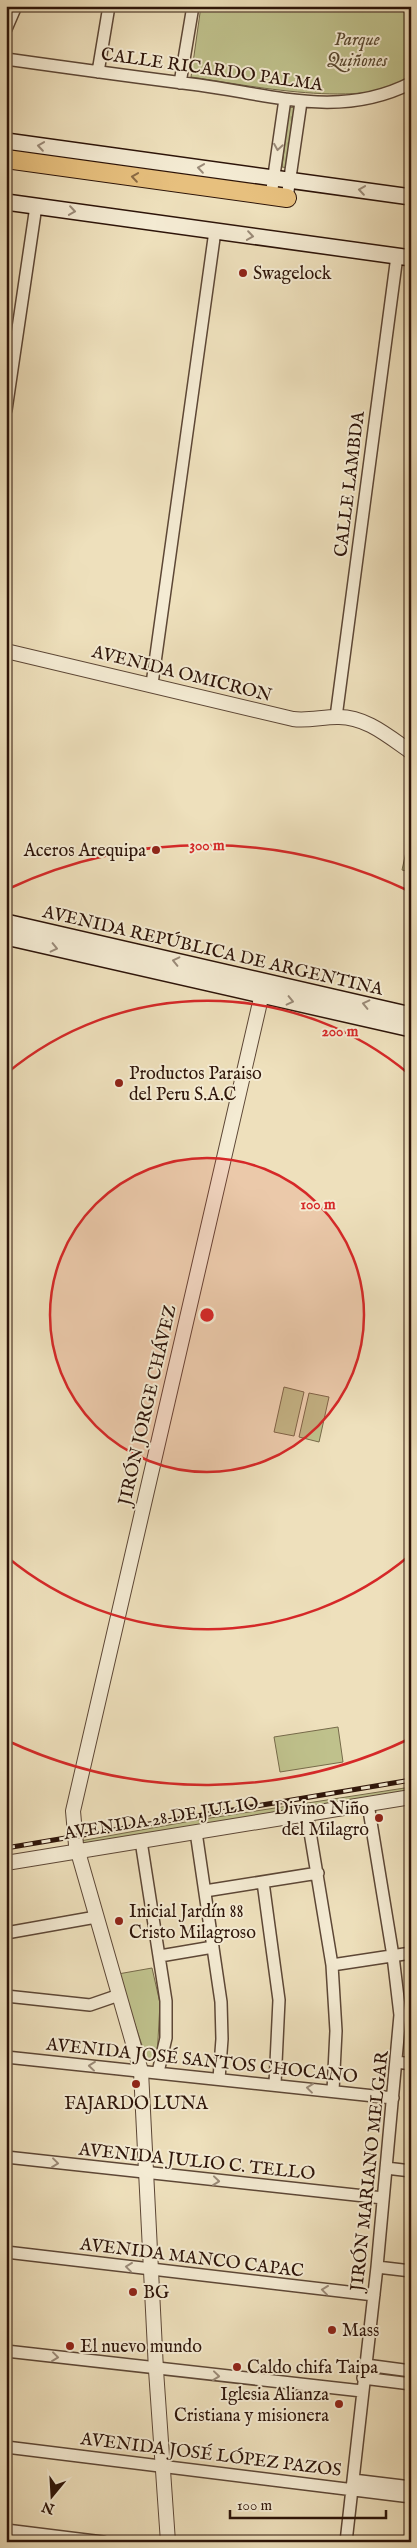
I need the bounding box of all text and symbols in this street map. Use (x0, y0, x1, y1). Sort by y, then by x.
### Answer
park label: Parque Quiñones (327, 29, 388, 73)
street label: CALLE RICARDO PALMA (99, 44, 325, 98)
one-way arrow (36, 141, 45, 151)
one-way arrow (273, 143, 283, 152)
one-way arrow (197, 163, 205, 174)
one-way arrow (131, 172, 139, 183)
one-way arrow (358, 185, 366, 196)
one-way arrow (68, 205, 76, 216)
one-way arrow (246, 230, 254, 241)
place label: Swagelock (253, 263, 332, 286)
marker: Swagelock (237, 267, 249, 279)
street label: CALLE LAMBDA (330, 409, 371, 558)
street label: AVENIDA OMICRON (88, 641, 274, 708)
text: 300 m (189, 836, 225, 855)
place label: Aceros Arequipa (23, 840, 146, 863)
marker: Aceros Arequipa (150, 844, 162, 856)
street label: AVENIDA REPÚBLICA DE ARGENTINA (39, 900, 386, 1002)
one-way arrow (49, 942, 58, 953)
one-way arrow (172, 956, 181, 967)
one-way arrow (285, 995, 294, 1006)
one-way arrow (361, 999, 370, 1010)
text: 200 m (322, 1022, 359, 1041)
place label: Productos Paraiso del Peru S.A.C (129, 1063, 262, 1107)
marker: Productos Paraiso del Peru S.A.C (113, 1077, 125, 1089)
text: 100 m (300, 1195, 336, 1214)
street label: JIRÓN JORGE CHÁVEZ (112, 1302, 183, 1510)
centre of rings (198, 1306, 216, 1324)
street label: AVENIDA 28 DE JULIO (61, 1793, 260, 1846)
place label: Divino Niño del Milagro (274, 1798, 369, 1842)
marker: Divino Niño del Milagro (373, 1812, 385, 1824)
place label: Inicial Jardín 88 Cristo Milagroso (129, 1901, 256, 1945)
marker: Inicial Jardín 88 Cristo Milagroso (113, 1915, 125, 1927)
street label: AVENIDA JOSÉ SANTOS CHOCANO (44, 2032, 359, 2089)
street label: JIRÓN MARIANO MELGAR (344, 2048, 395, 2294)
one-way arrow (88, 2061, 96, 2072)
marker: FAJARDO LUNA (130, 2078, 142, 2090)
one-way arrow (306, 2083, 314, 2094)
place label: FAJARDO LUNA (64, 2093, 209, 2116)
street label: AVENIDA JULIO C. TELLO (77, 2139, 316, 2186)
one-way arrow (51, 2157, 59, 2168)
one-way arrow (212, 2175, 220, 2186)
street label: AVENIDA MANCO CAPAC (78, 2233, 305, 2284)
one-way arrow (125, 2262, 133, 2273)
place label: BG (143, 2282, 170, 2305)
one-way arrow (321, 2285, 329, 2296)
marker: BG (127, 2286, 139, 2298)
place label: Mass (342, 2320, 379, 2343)
marker: Mass (326, 2324, 338, 2336)
place label: El nuevo mundo (80, 2336, 202, 2359)
marker: El nuevo mundo (64, 2340, 76, 2352)
one-way arrow (51, 2351, 59, 2362)
place label: Caldo chifa Taipa (247, 2357, 378, 2380)
marker: Caldo chifa Taipa (231, 2361, 243, 2373)
one-way arrow (212, 2370, 220, 2381)
place label: Iglesia Alianza Cristiana y misionera (174, 2384, 329, 2428)
marker: Iglesia Alianza Cristiana y misionera (333, 2398, 345, 2410)
street label: AVENIDA JOSÉ LÓPEZ PAZOS (78, 2426, 343, 2483)
north arrow (28, 2470, 78, 2520)
scale bar (230, 2488, 386, 2520)
text: 100 m (237, 2496, 273, 2515)
text: N (40, 2497, 58, 2518)

